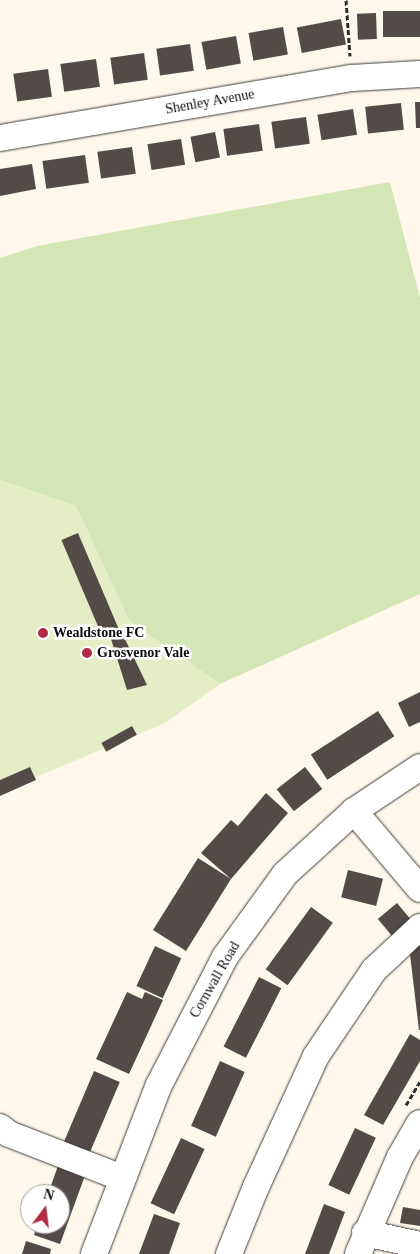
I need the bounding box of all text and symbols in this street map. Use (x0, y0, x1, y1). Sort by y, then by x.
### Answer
street label: Shenley Avenue (164, 86, 256, 118)
place label: Wealdstone FC (53, 625, 144, 641)
marker: Wealdstone FC (37, 627, 49, 639)
place label: Grosvenor Vale (97, 645, 190, 661)
marker: Grosvenor Vale (81, 647, 93, 659)
street label: Cornwall Road (186, 939, 244, 1021)
north arrow (20, 1184, 70, 1234)
text: N (42, 1186, 56, 1204)

